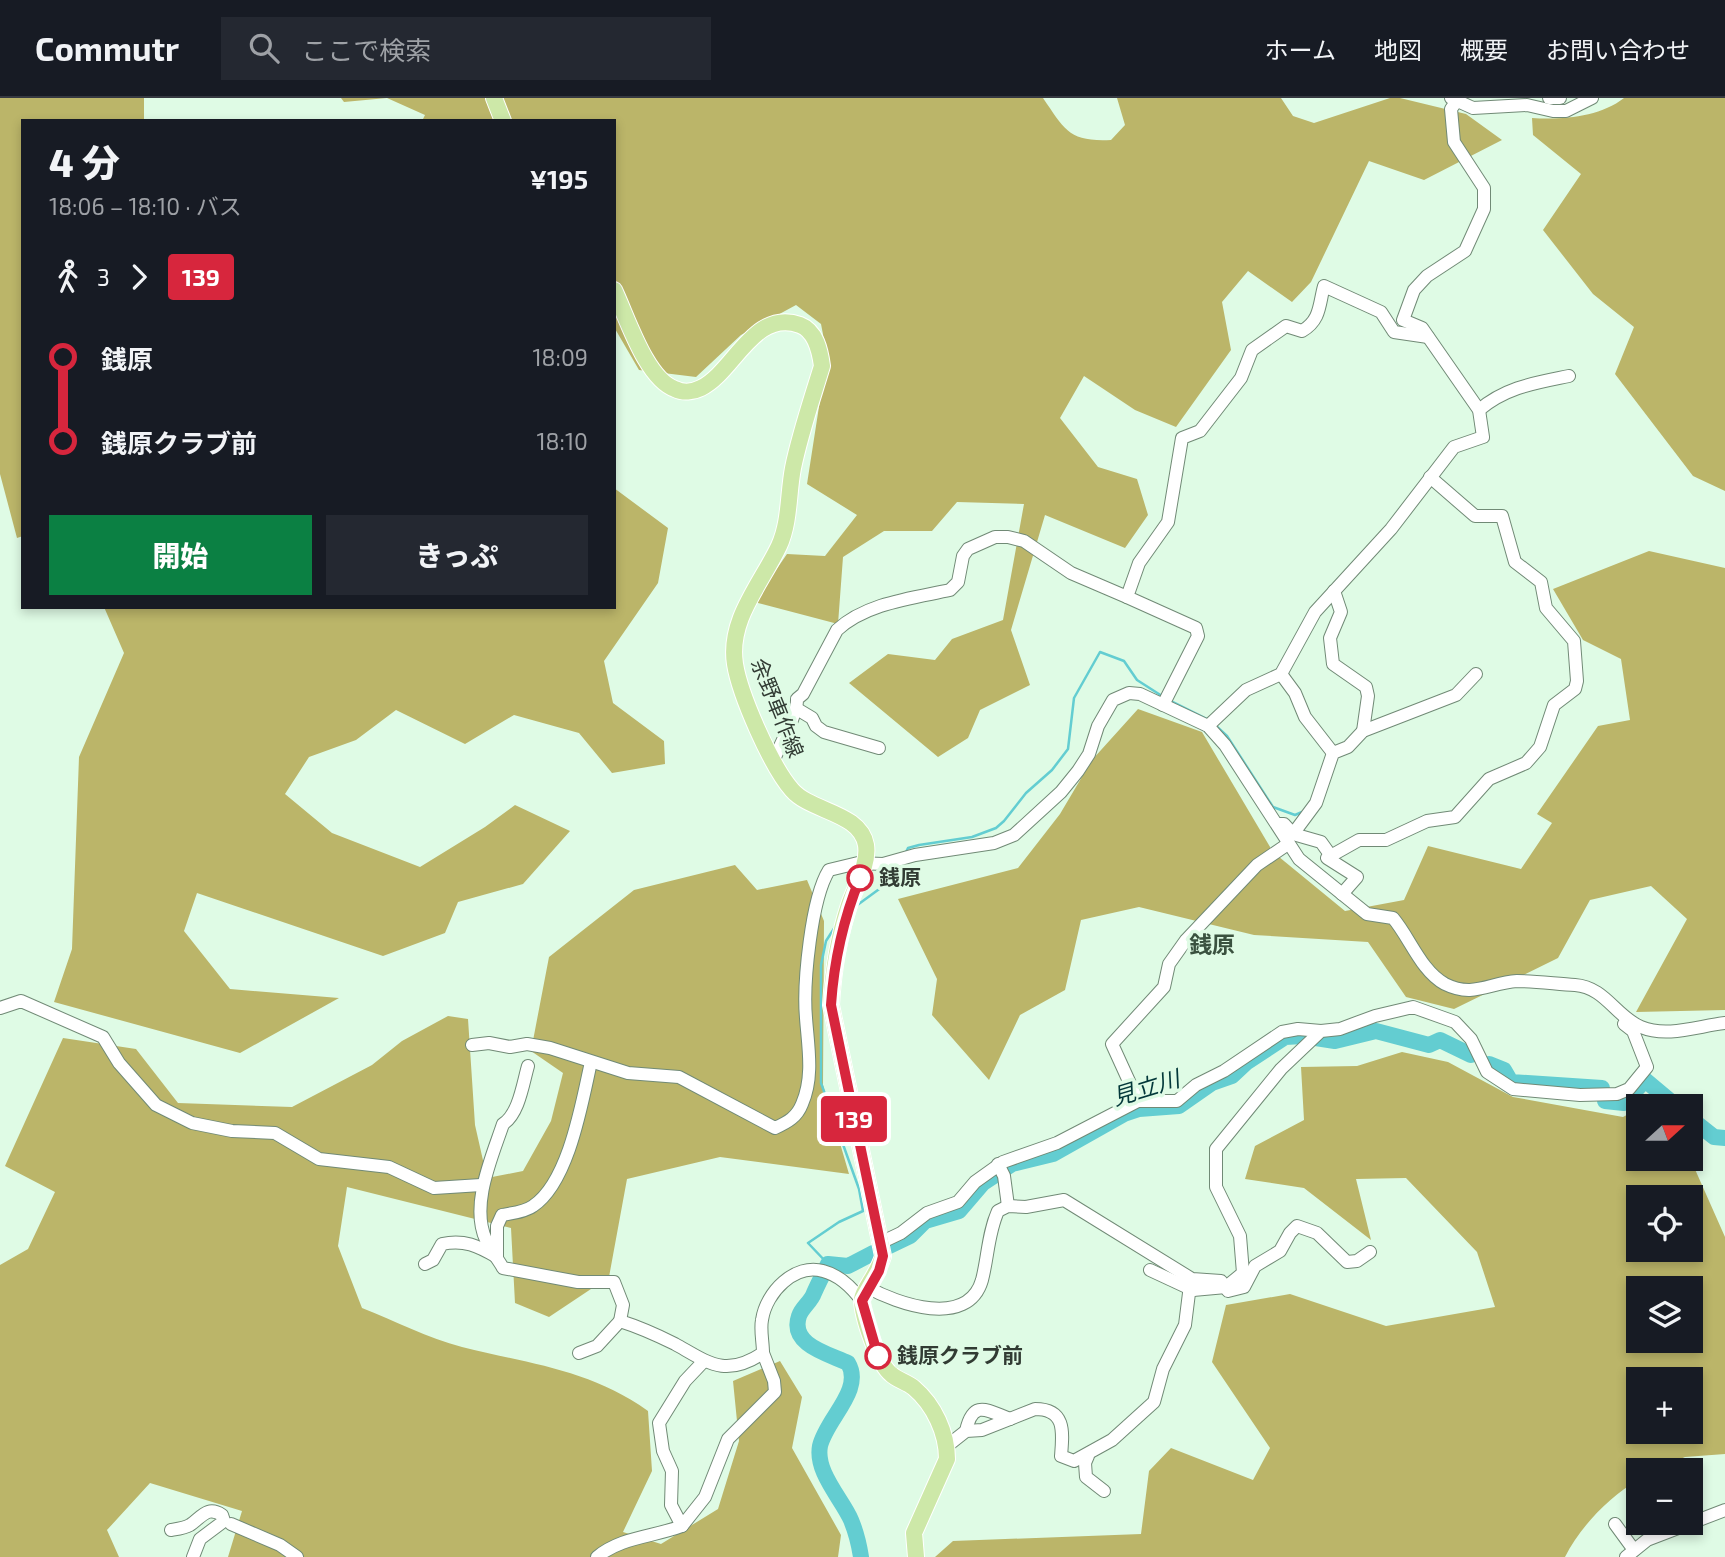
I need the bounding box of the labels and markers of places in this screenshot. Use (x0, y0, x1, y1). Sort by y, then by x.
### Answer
place label: 銭原 (879, 864, 921, 889)
marker: 銭原 (847, 865, 873, 891)
place label: 銭原クラブ前 (897, 1342, 1023, 1367)
marker: 銭原クラブ前 (865, 1343, 891, 1369)

